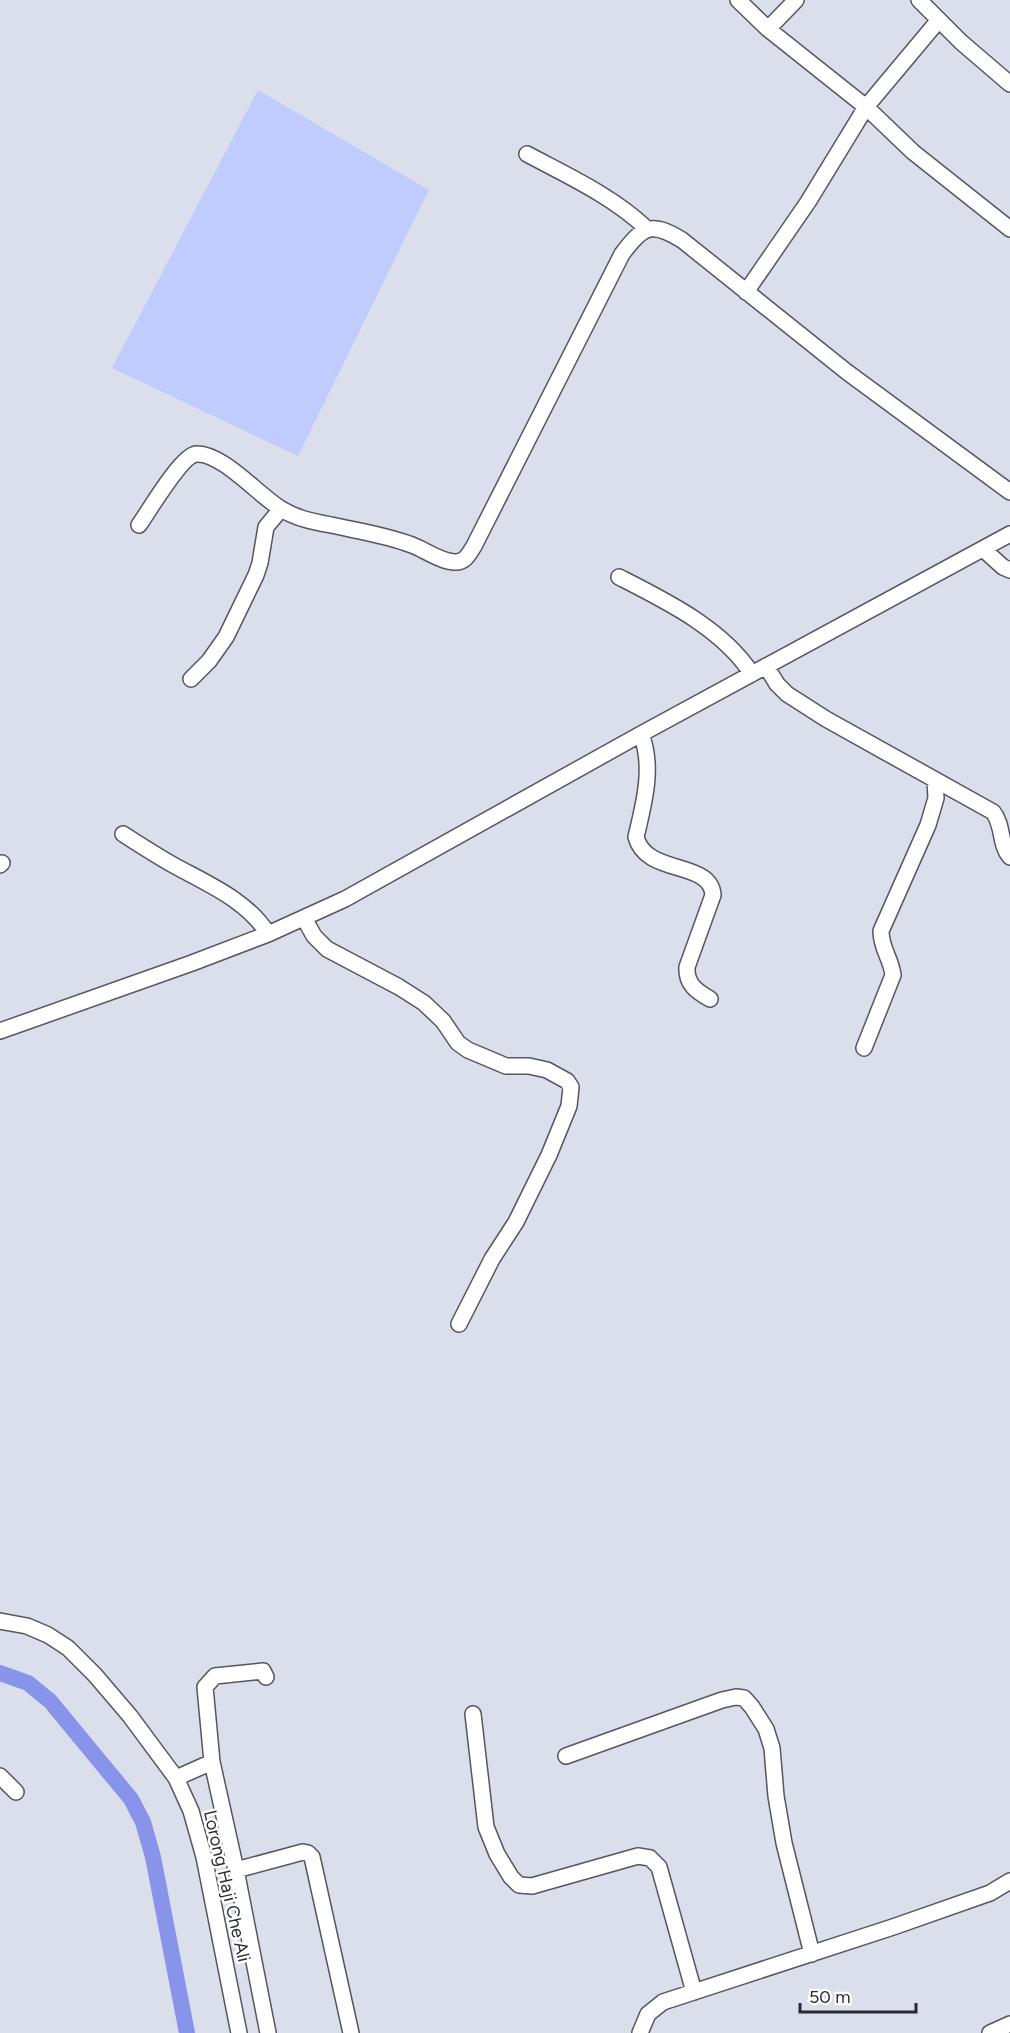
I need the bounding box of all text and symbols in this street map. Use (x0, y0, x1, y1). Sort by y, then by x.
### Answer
street label: Lorong Haji Che Ali (199, 1808, 255, 1964)
scale bar (800, 1976, 916, 2014)
text: 50 m (809, 1986, 851, 2008)

